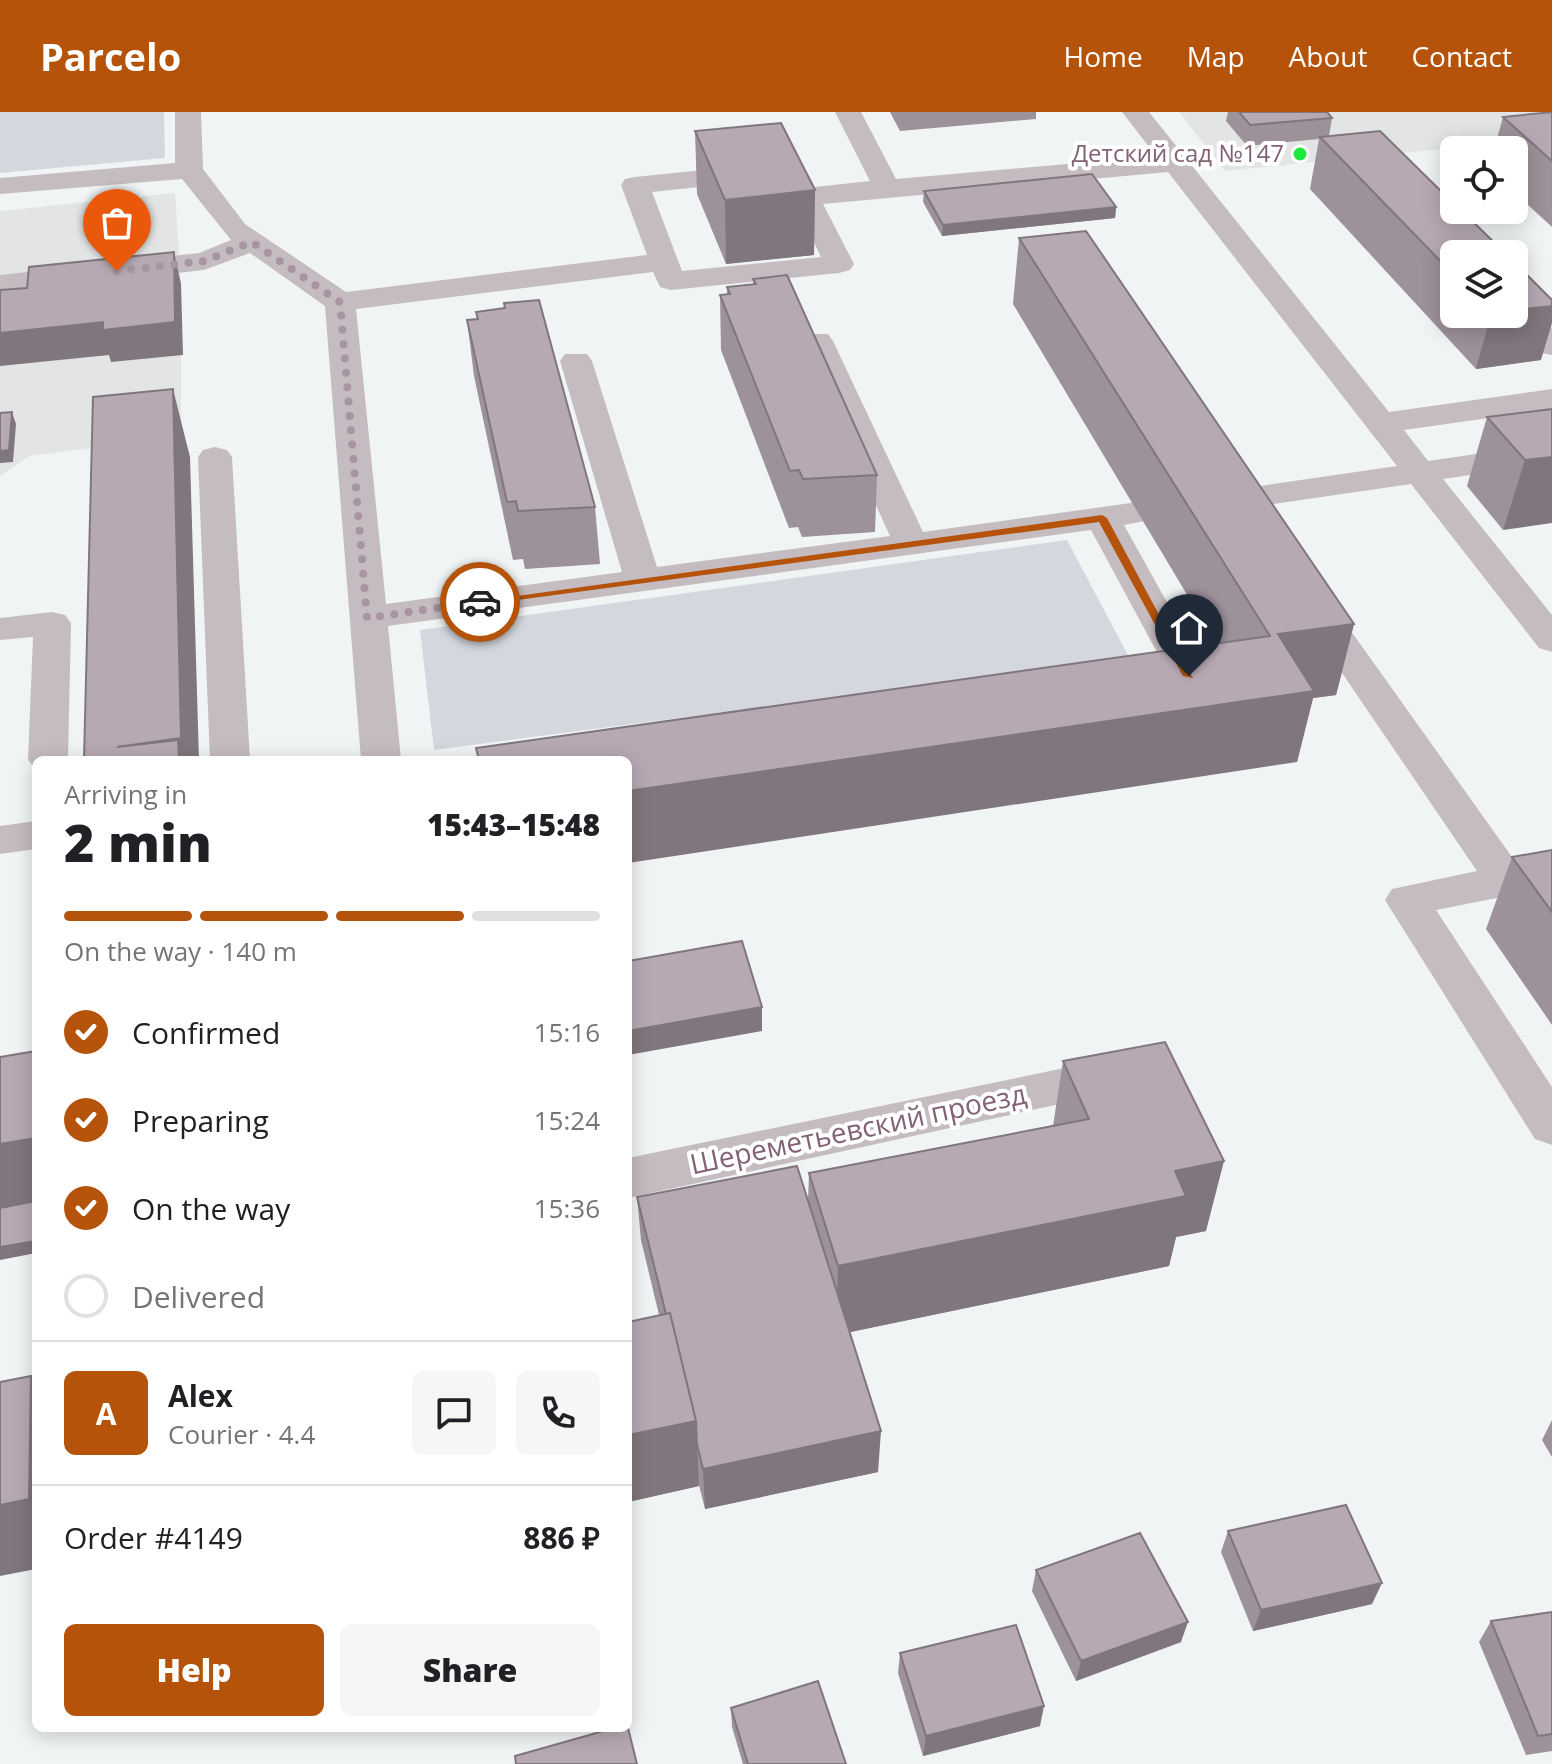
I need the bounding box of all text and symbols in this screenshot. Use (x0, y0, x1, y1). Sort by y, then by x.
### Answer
text: Parcelo (40, 30, 181, 82)
text: Home (1064, 37, 1143, 75)
text: Map (1187, 37, 1245, 75)
text: About (1289, 37, 1367, 75)
text: Contact (1411, 37, 1512, 75)
place label: Детский сад №147 (1072, 136, 1284, 169)
map controls (1440, 136, 1528, 328)
button: locate (1440, 136, 1528, 224)
marker: Детский сад №147 (1291, 145, 1309, 163)
pin (83, 189, 151, 271)
icon: bag (95, 201, 139, 245)
button: layers (1440, 240, 1528, 328)
courier (440, 562, 520, 642)
icon: car (458, 580, 502, 624)
pin (1155, 594, 1223, 676)
icon: home (1167, 606, 1211, 650)
text: Arriving in (64, 776, 187, 812)
text: 15:43–15:48 (427, 804, 600, 845)
text: 2 min (64, 806, 212, 877)
text: On the way · 140 m (64, 933, 297, 969)
icon: check (64, 1010, 108, 1054)
text: Confirmed (132, 1012, 280, 1053)
text: 15:16 (534, 1014, 600, 1050)
street label: Шереметьевский проезд (686, 1074, 1029, 1182)
icon: check (64, 1098, 108, 1142)
text: Preparing (132, 1100, 269, 1141)
text: 15:24 (534, 1102, 600, 1138)
icon: check (64, 1186, 108, 1230)
text: On the way (132, 1188, 290, 1229)
text: 15:36 (534, 1190, 600, 1226)
text: Delivered (132, 1276, 265, 1317)
button: chat (412, 1371, 496, 1455)
button: phone (516, 1371, 600, 1455)
text: Alex (168, 1375, 233, 1416)
text: A (96, 1393, 116, 1434)
text: Courier · 4.4 (168, 1416, 315, 1452)
text: Order #4149 (64, 1517, 243, 1558)
text: 886 ₽ (523, 1517, 600, 1558)
button: Help (64, 1624, 324, 1716)
button: Share (340, 1624, 600, 1716)

